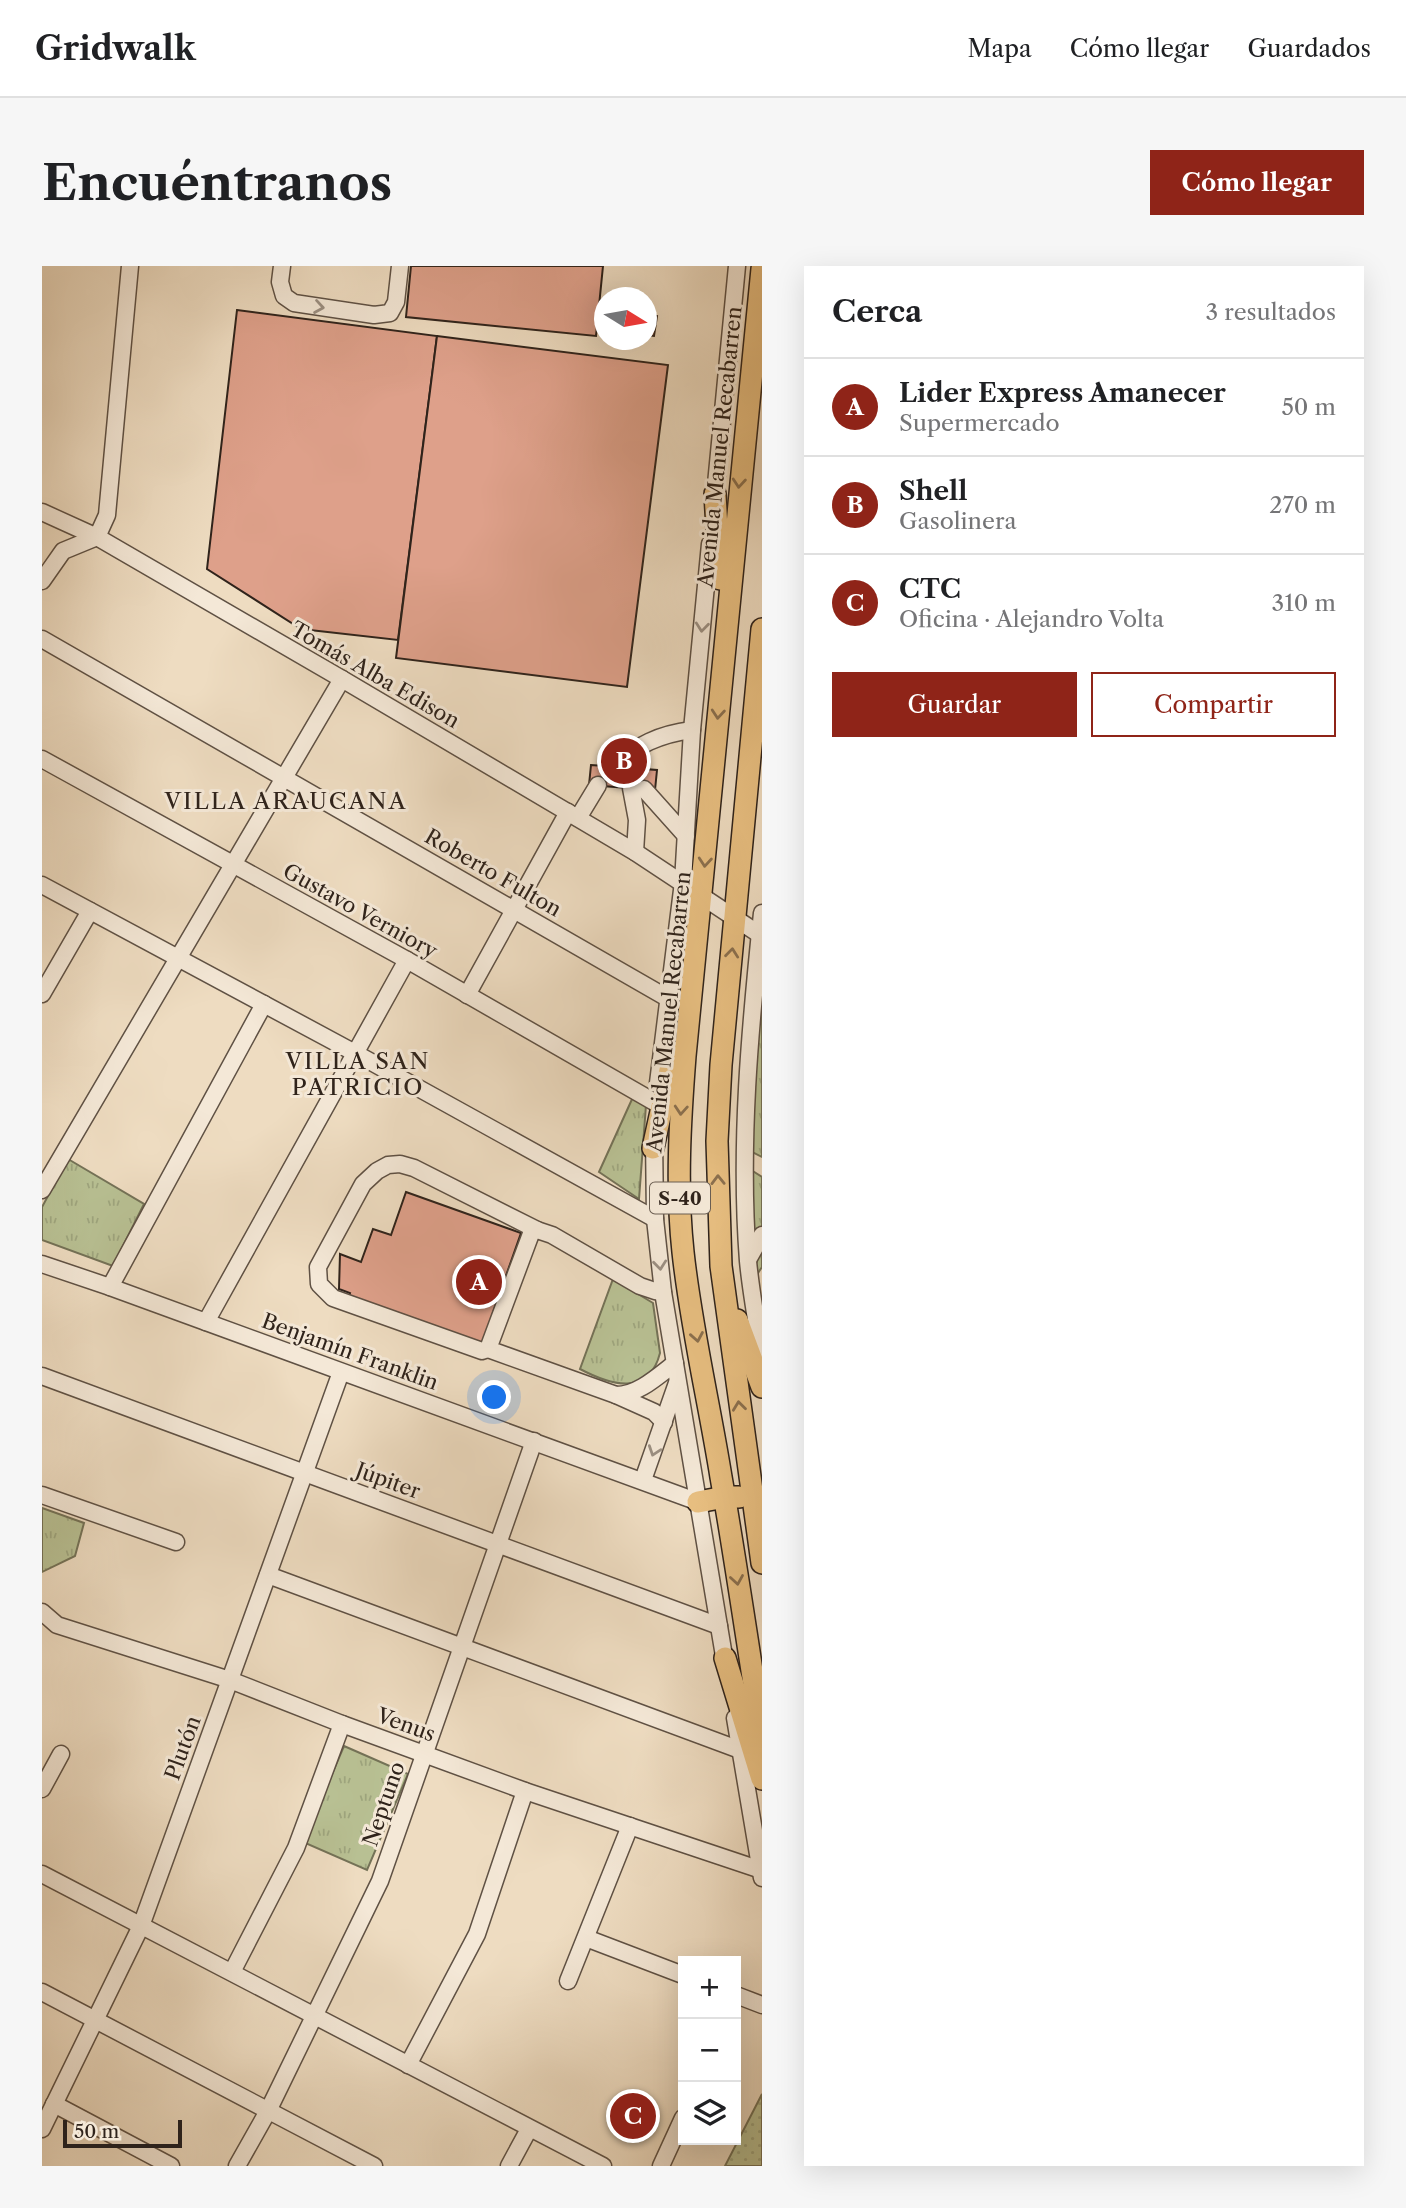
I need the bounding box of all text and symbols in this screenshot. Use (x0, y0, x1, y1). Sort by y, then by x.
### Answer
text: Gridwalk (35, 28, 196, 69)
text: Mapa (967, 34, 1032, 63)
text: Cómo llegar (1070, 34, 1209, 63)
text: Guardados (1247, 34, 1371, 63)
button: Cómo llegar (1150, 150, 1364, 215)
text: Encuéntranos (42, 152, 392, 213)
north arrow (594, 287, 657, 350)
text: Cerca (832, 293, 922, 330)
text: 3 resultados (1206, 298, 1336, 326)
one-way arrow (313, 299, 325, 314)
street label: Avenida Manuel Recabarren (692, 305, 747, 590)
text: Lider Express Amanecer (899, 377, 1226, 409)
text: A (846, 393, 864, 421)
text: 50 m (1281, 393, 1336, 421)
text: Supermercado (899, 409, 1060, 437)
text: Shell (899, 475, 967, 507)
one-way arrow (732, 478, 747, 489)
text: B (846, 491, 864, 519)
text: 270 m (1269, 491, 1336, 519)
text: Gasolinera (899, 507, 1017, 535)
text: CTC (899, 573, 961, 605)
text: C (846, 589, 864, 617)
text: 310 m (1272, 589, 1336, 617)
text: Oficina · Alejandro Volta (899, 605, 1164, 633)
street label: Tomás Alba Edison (286, 616, 464, 733)
one-way arrow (695, 621, 710, 632)
button: Guardar (832, 672, 1077, 737)
button: Compartir (1091, 672, 1336, 737)
one-way arrow (711, 708, 726, 719)
pin: B (601, 735, 647, 787)
district label: VILLA ARAUCANA (164, 787, 407, 815)
street label: Roberto Fulton (421, 823, 566, 922)
one-way arrow (698, 857, 713, 868)
street label: Gustavo Verniory (279, 858, 442, 963)
street label: Avenida Manuel Recabarren (641, 870, 696, 1155)
one-way arrow (725, 947, 740, 959)
district label: VILLA SAN PATRICIO (284, 1047, 431, 1101)
one-way arrow (673, 1105, 688, 1116)
one-way arrow (710, 1174, 726, 1184)
road number: S-40 (650, 1182, 710, 1214)
pin: A (456, 1256, 502, 1308)
one-way arrow (653, 1259, 668, 1271)
street label: Benjamín Franklin (259, 1308, 442, 1395)
one-way arrow (688, 1331, 703, 1343)
your location (477, 1380, 511, 1414)
one-way arrow (732, 1400, 747, 1412)
one-way arrow (648, 1444, 662, 1457)
street label: Júpiter (349, 1456, 424, 1504)
one-way arrow (729, 1574, 744, 1586)
street label: Venus (373, 1702, 439, 1747)
street label: Plutón (159, 1712, 206, 1783)
street label: Neptuno (357, 1758, 410, 1849)
map controls (678, 1956, 741, 2145)
button: + (678, 1956, 741, 2019)
button: − (678, 2019, 741, 2082)
button: layers (678, 2082, 741, 2145)
pin: C (610, 2090, 656, 2142)
scale bar (63, 2117, 182, 2149)
text: 50 m (74, 2120, 119, 2143)

